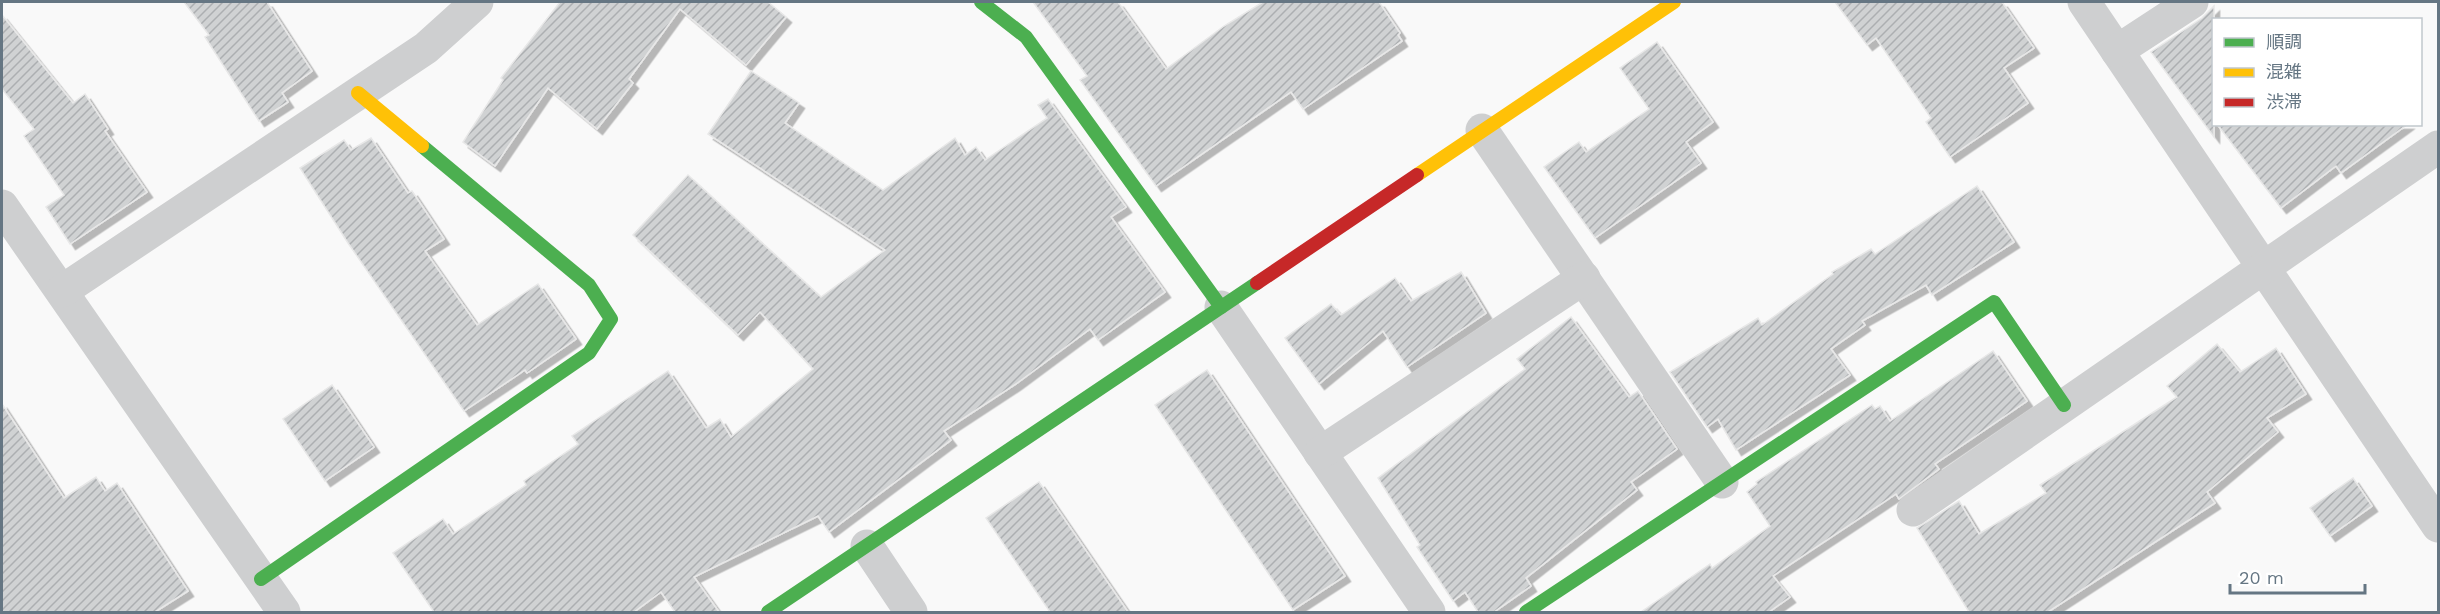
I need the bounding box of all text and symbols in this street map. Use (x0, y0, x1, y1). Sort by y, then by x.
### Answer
legend (2212, 18, 2422, 126)
text: 順調 (2266, 31, 2302, 52)
text: 混雑 (2266, 61, 2302, 82)
text: 渋滞 (2266, 91, 2302, 112)
scale bar (2230, 557, 2365, 595)
text: 20 m (2239, 567, 2284, 588)

